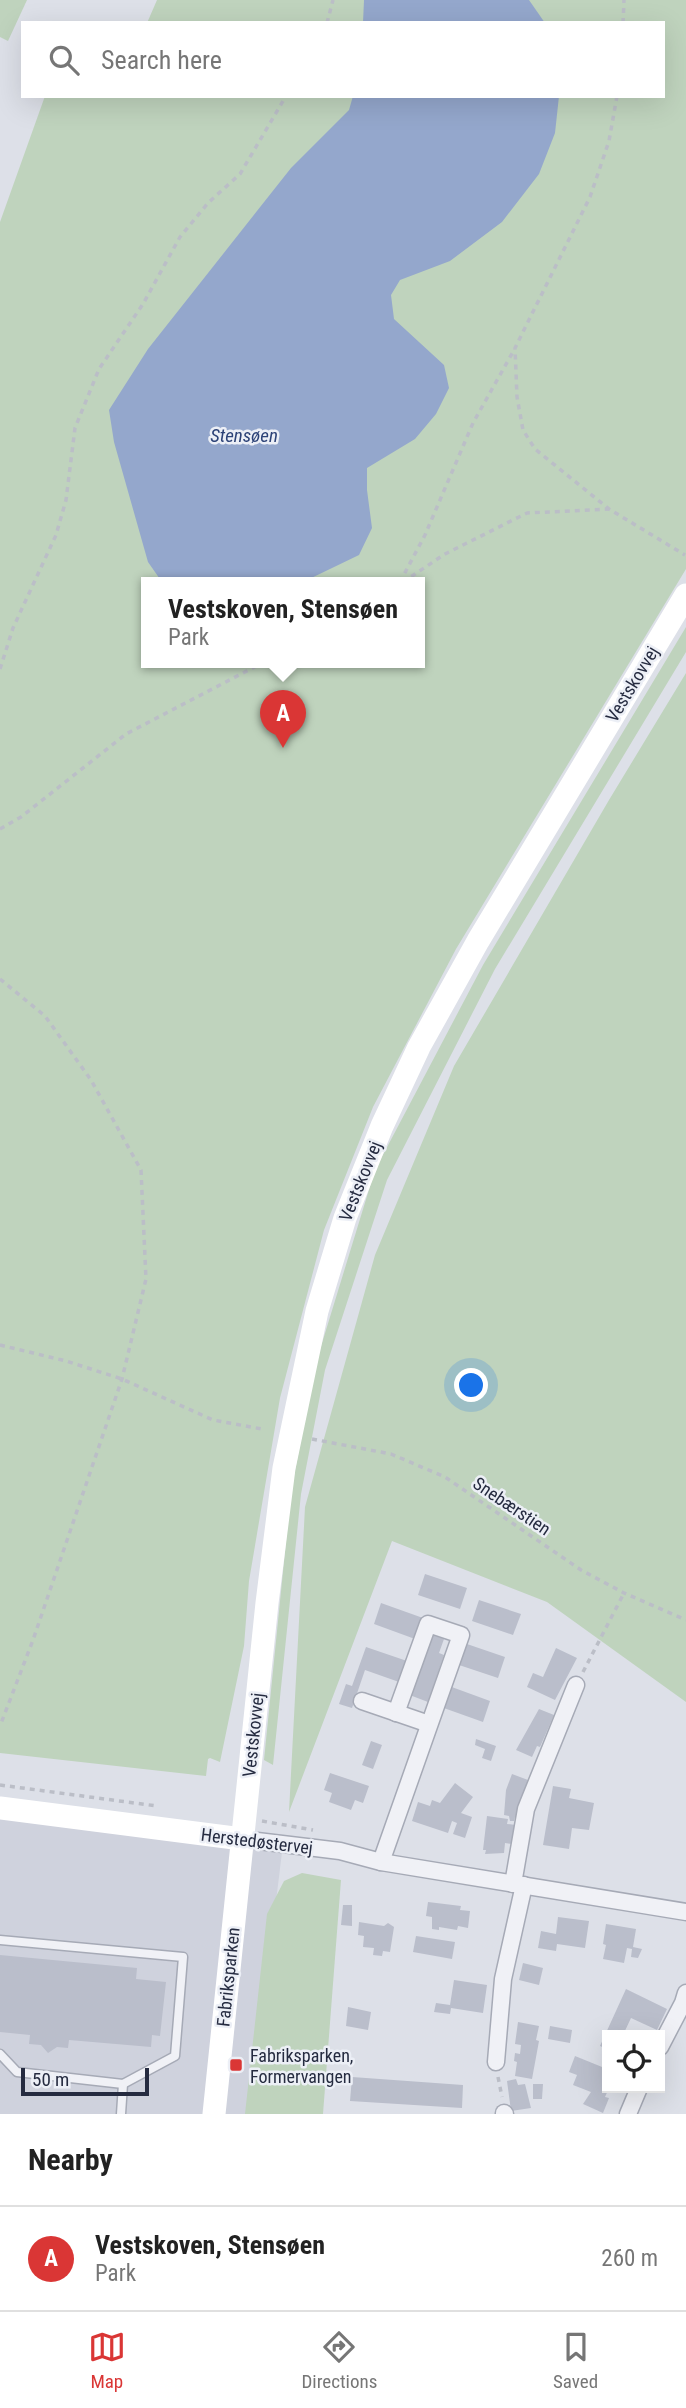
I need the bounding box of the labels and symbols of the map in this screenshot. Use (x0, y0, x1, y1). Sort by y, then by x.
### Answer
water label: Stensøen (210, 424, 278, 447)
street label: Vestskovvej (601, 642, 663, 726)
pin: A (260, 690, 306, 748)
street label: Vestskovvej (334, 1138, 386, 1224)
your location (454, 1368, 488, 1402)
street label: Snebærstien (469, 1472, 555, 1540)
street label: Vestskovvej (238, 1692, 268, 1778)
street label: Herstedøstervej (200, 1824, 314, 1858)
street label: Fabriksparken (212, 1926, 244, 2028)
place label: Fabriksparken, Formervangen (250, 2045, 353, 2087)
marker: Fabriksparken, Formervangen (228, 2057, 244, 2073)
scale bar (21, 2065, 149, 2097)

